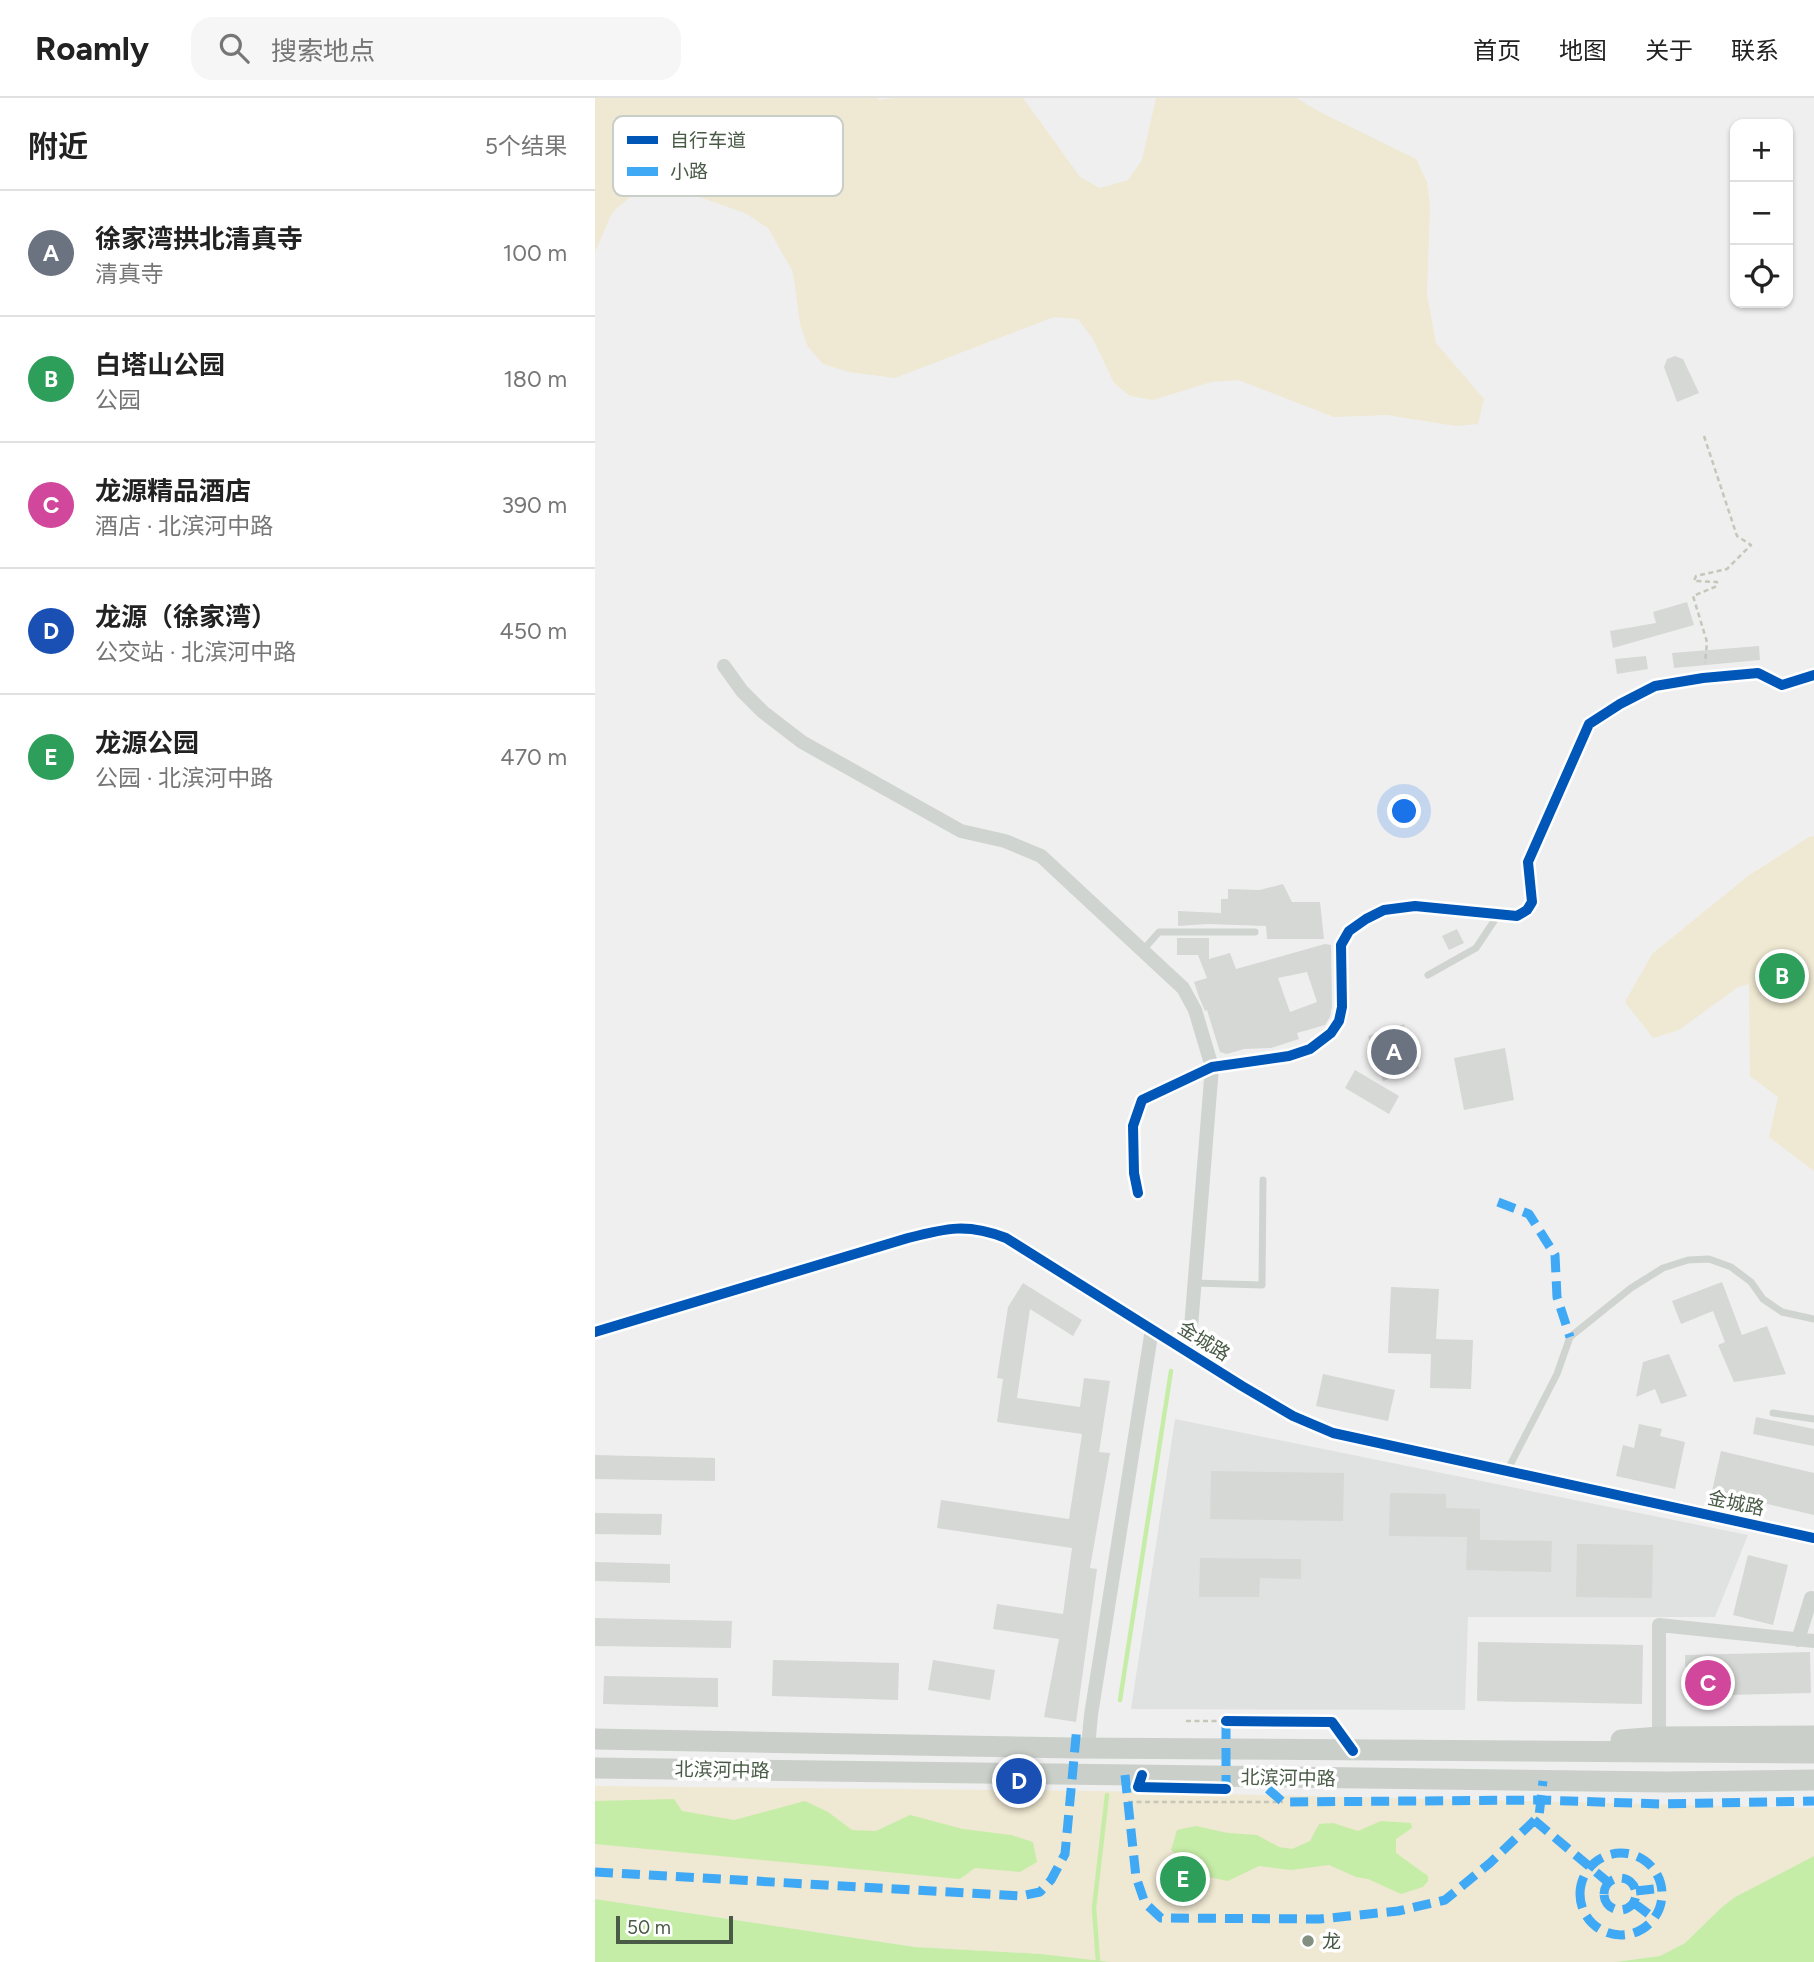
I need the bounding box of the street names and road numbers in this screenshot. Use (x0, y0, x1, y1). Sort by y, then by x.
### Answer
street label: 金城路 (1174, 1316, 1234, 1366)
street label: 金城路 (1706, 1486, 1766, 1520)
street label: 北滨河中路 (674, 1758, 770, 1782)
street label: 北滨河中路 (1240, 1766, 1336, 1790)

